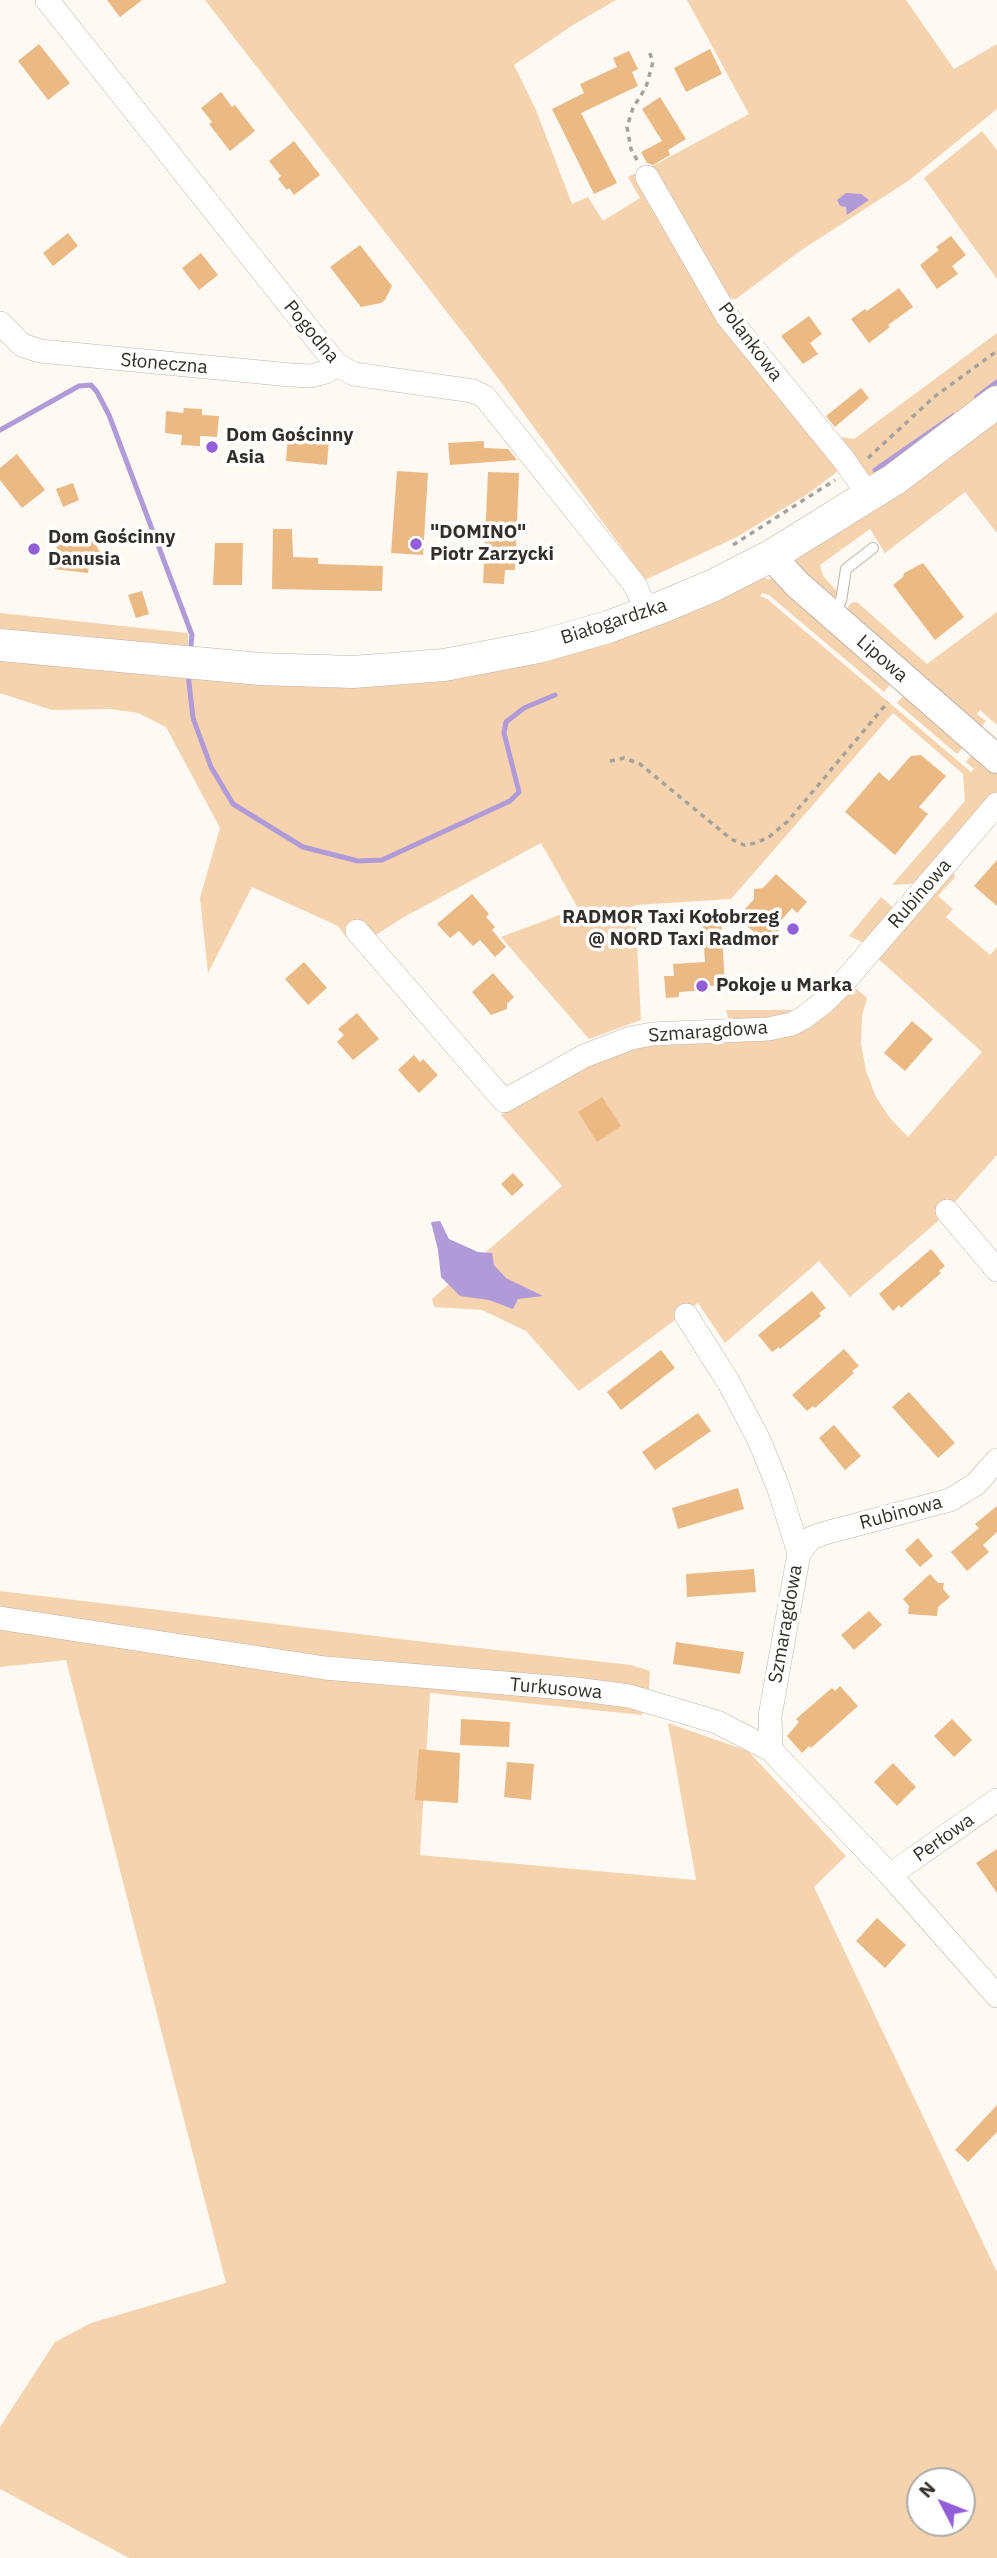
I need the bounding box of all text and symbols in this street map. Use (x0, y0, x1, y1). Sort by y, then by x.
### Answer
street label: Pogodna (278, 296, 344, 368)
street label: Polankowa (713, 298, 787, 386)
street label: Słoneczna (119, 349, 209, 379)
place label: Dom Gościnny Asia (226, 425, 353, 469)
marker: Dom Gościnny Asia (204, 439, 220, 455)
place label: "DOMINO" Piotr Zarzycki (430, 522, 554, 566)
place label: Dom Gościnny Danusia (48, 527, 175, 571)
marker: "DOMINO" Piotr Zarzycki (408, 536, 424, 552)
marker: Dom Gościnny Danusia (26, 541, 42, 557)
street label: Białogardzka (558, 594, 670, 650)
street label: Lipowa (852, 631, 912, 687)
street label: Rubinowa (884, 855, 956, 933)
place label: RADMOR Taxi Kołobrzeg @ NORD Taxi Radmor (562, 907, 779, 951)
marker: RADMOR Taxi Kołobrzeg @ NORD Taxi Radmor (785, 921, 801, 937)
place label: Pokoje u Marka (716, 975, 852, 997)
marker: Pokoje u Marka (694, 978, 710, 994)
street label: Szmaragdowa (648, 1016, 768, 1048)
street label: Rubinowa (857, 1491, 945, 1535)
street label: Szmaragdowa (764, 1563, 808, 1685)
street label: Turkusowa (509, 1674, 603, 1704)
street label: Perłowa (909, 1809, 979, 1867)
north arrow (906, 2467, 976, 2537)
text: N (913, 2476, 940, 2502)

